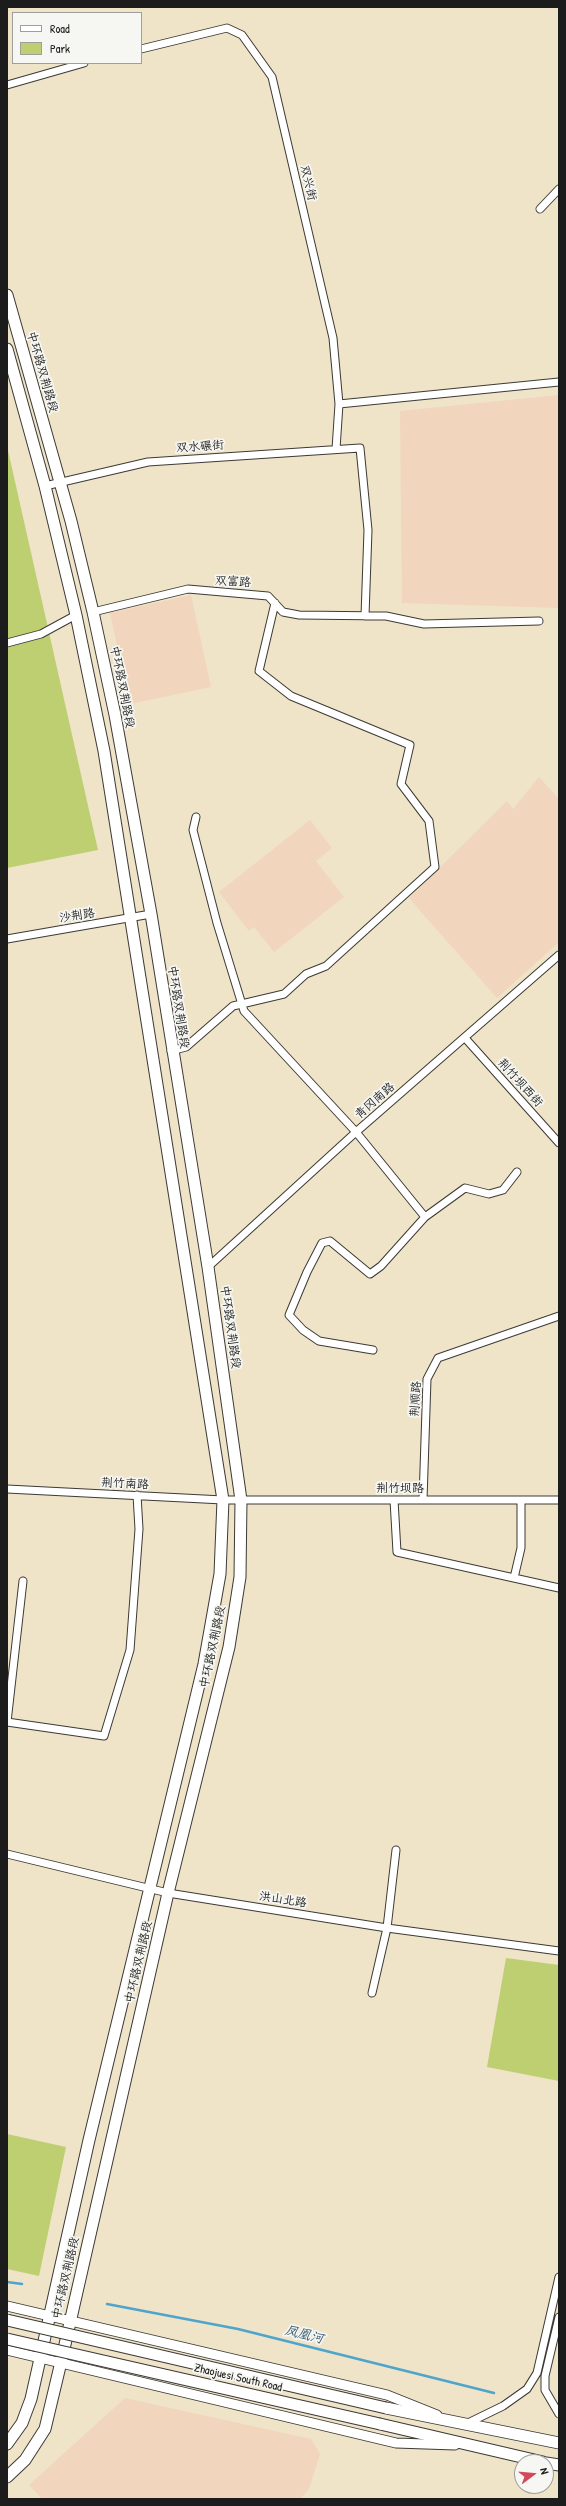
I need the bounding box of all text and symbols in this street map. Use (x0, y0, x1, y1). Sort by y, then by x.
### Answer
legend (12, 12, 142, 64)
text: Road (50, 20, 70, 37)
text: Park (50, 40, 70, 57)
street label: 双兴街 (297, 164, 319, 202)
street label: 中环路双荆路段 (24, 330, 60, 414)
street label: 双水碾街 (176, 438, 224, 456)
street label: 双富路 (215, 574, 251, 590)
street label: 中环路双荆路段 (107, 644, 137, 730)
street label: 沙荆路 (58, 906, 96, 926)
street label: 中环路双荆路段 (164, 964, 192, 1050)
street label: 荆竹坝西街 (495, 1056, 545, 1110)
street label: 青冈南路 (352, 1080, 398, 1122)
street label: 中环路双荆路段 (217, 1284, 243, 1370)
street label: 荆顺路 (408, 1381, 424, 1417)
street label: 荆竹南路 (101, 1476, 149, 1492)
street label: 荆竹坝路 (376, 1482, 424, 1496)
street label: 中环路双荆路段 (197, 1604, 229, 1690)
street label: 洪山北路 (258, 1889, 308, 1911)
street label: 中环路双荆路段 (123, 1919, 155, 2005)
street label: 中环路双荆路段 (50, 2235, 82, 2321)
water label: 凤凰河 (283, 2323, 325, 2347)
street label: Zhaojuesi South Road (193, 2361, 283, 2395)
north arrow (514, 2454, 554, 2494)
text: N (537, 2466, 552, 2476)

